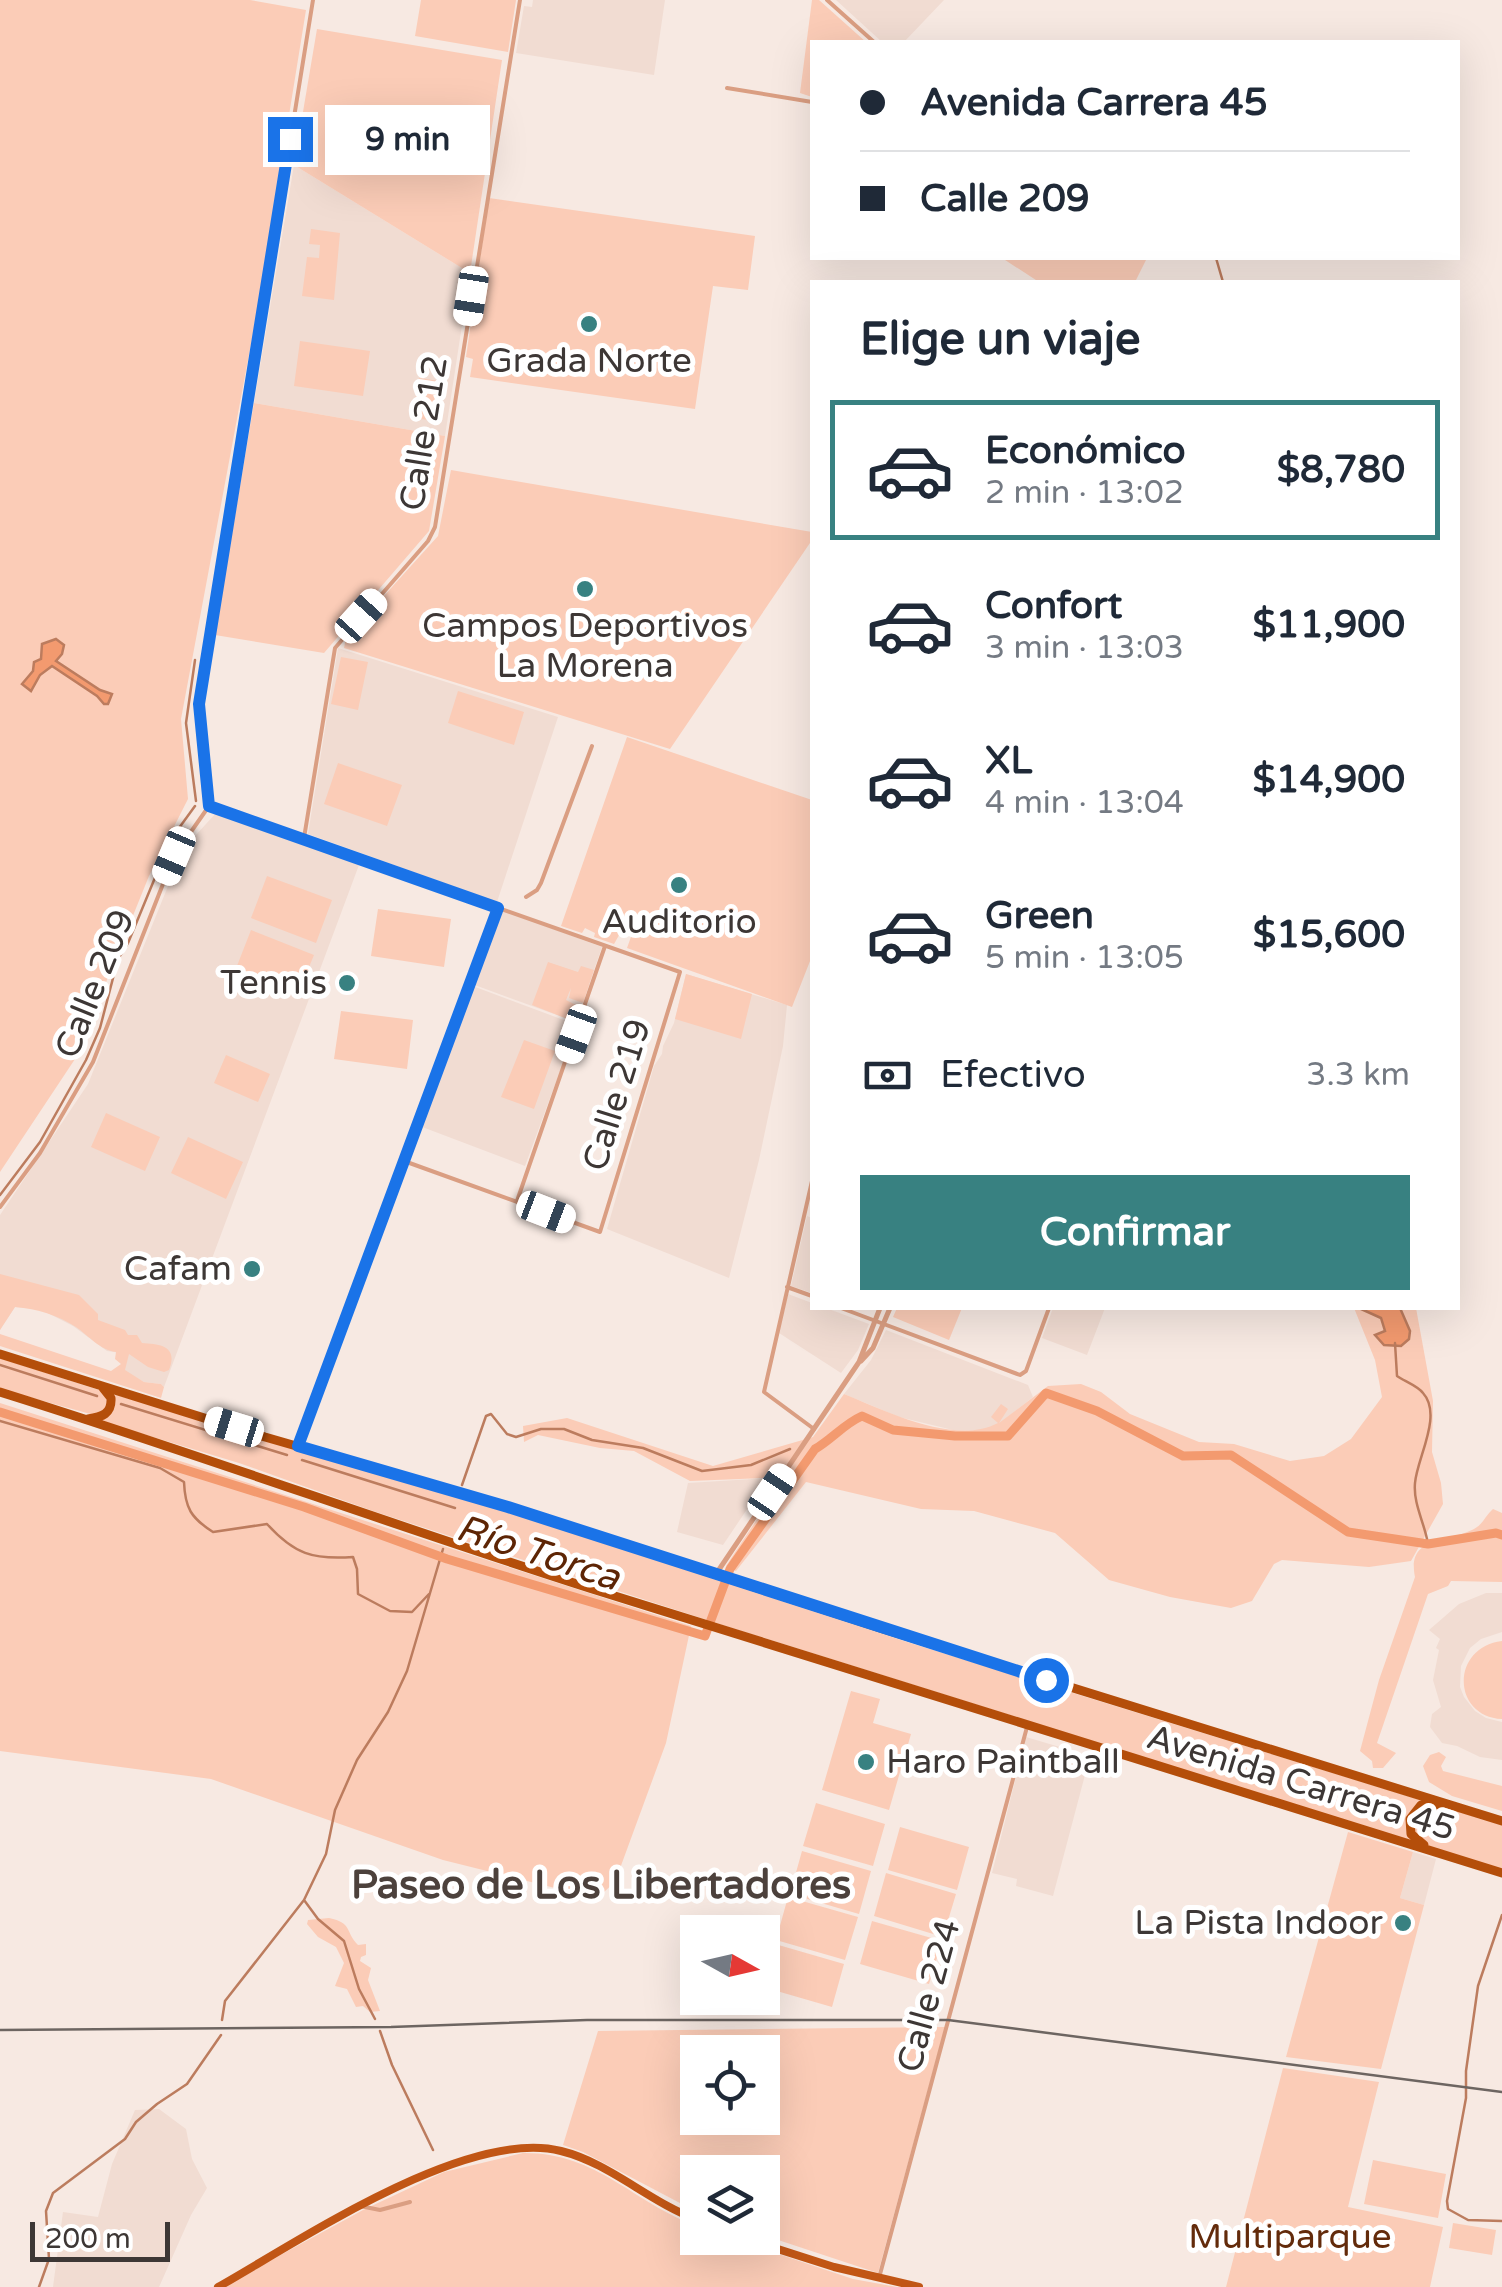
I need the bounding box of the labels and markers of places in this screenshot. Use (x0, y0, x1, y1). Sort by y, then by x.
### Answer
marker: Grada Norte (578, 313, 600, 335)
place label: Grada Norte (486, 340, 692, 382)
marker: Campos Deportivos La Morena (574, 578, 596, 600)
place label: Campos Deportivos La Morena (422, 605, 748, 687)
marker: Auditorio (668, 874, 690, 896)
place label: Auditorio (601, 901, 757, 943)
place label: Tennis (220, 962, 327, 1004)
marker: Tennis (336, 972, 358, 994)
place label: Cafam (124, 1248, 232, 1290)
marker: Cafam (241, 1258, 263, 1280)
place label: Haro Paintball (886, 1741, 1120, 1783)
marker: Haro Paintball (855, 1751, 877, 1773)
place label: La Pista Indoor (1134, 1902, 1384, 1944)
marker: La Pista Indoor (1392, 1912, 1414, 1934)

